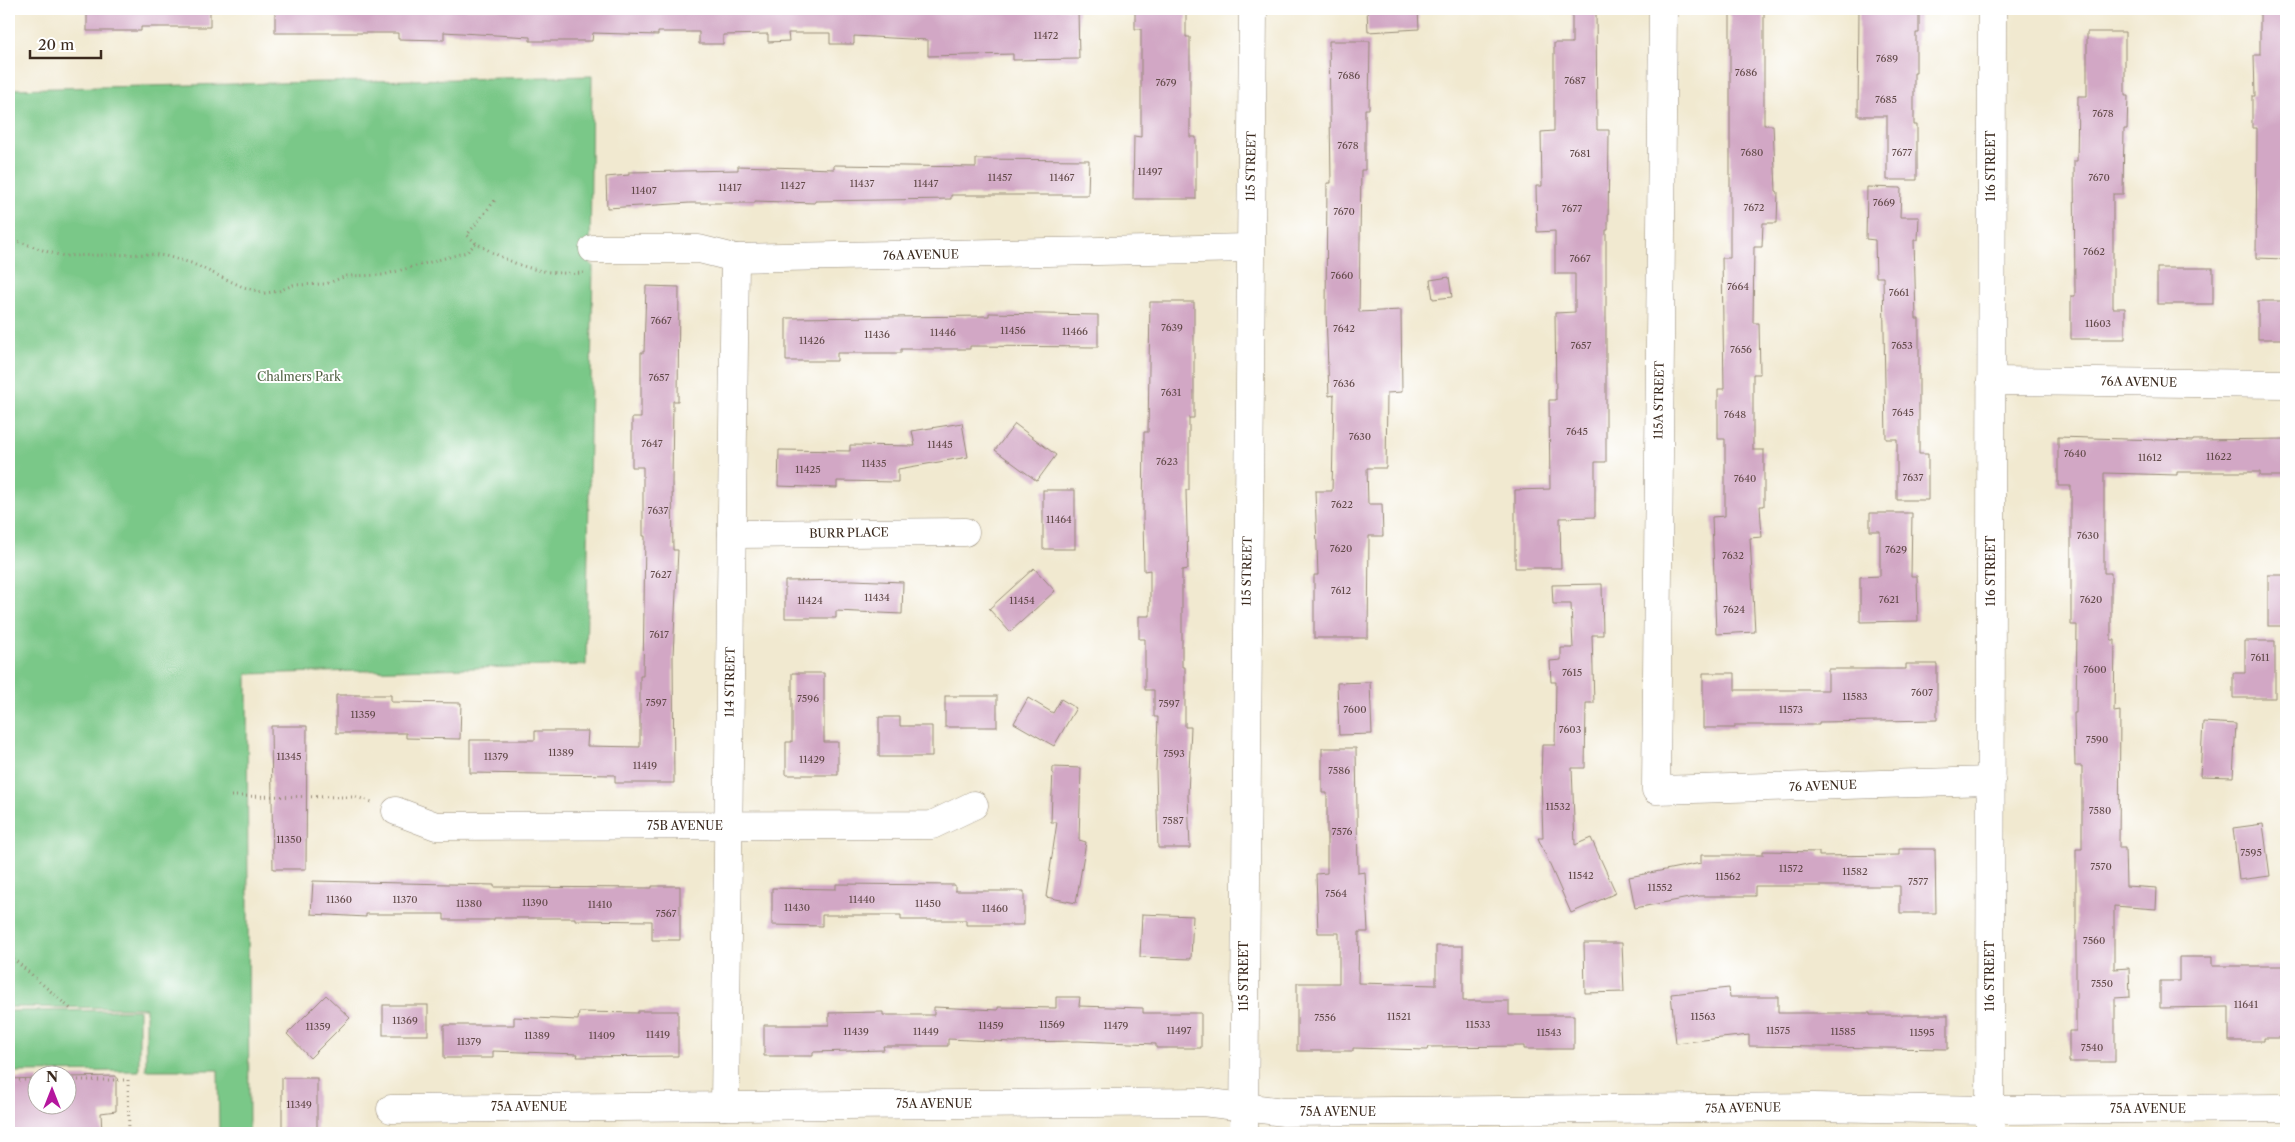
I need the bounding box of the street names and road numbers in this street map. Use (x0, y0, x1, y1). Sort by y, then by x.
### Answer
street label: 115 STREET (1242, 131, 1259, 201)
street label: 116 STREET (1983, 131, 1998, 201)
street label: 76A AVENUE (883, 246, 959, 263)
street label: 115A STREET (1650, 360, 1667, 439)
street label: 76A AVENUE (2101, 373, 2177, 390)
street label: BURR PLACE (809, 524, 889, 541)
street label: 115 STREET (1238, 536, 1255, 606)
street label: 116 STREET (1983, 536, 1998, 606)
street label: 114 STREET (721, 647, 738, 717)
street label: 76 AVENUE (1789, 777, 1857, 794)
street label: 75B AVENUE (647, 818, 723, 833)
street label: 115 STREET (1236, 941, 1251, 1011)
street label: 116 STREET (1982, 941, 1997, 1011)
street label: 75A AVENUE (896, 1096, 972, 1111)
street label: 75A AVENUE (491, 1099, 567, 1114)
street label: 75A AVENUE (1705, 1099, 1781, 1116)
street label: 75A AVENUE (2110, 1101, 2186, 1116)
street label: 75A AVENUE (1300, 1104, 1376, 1119)

